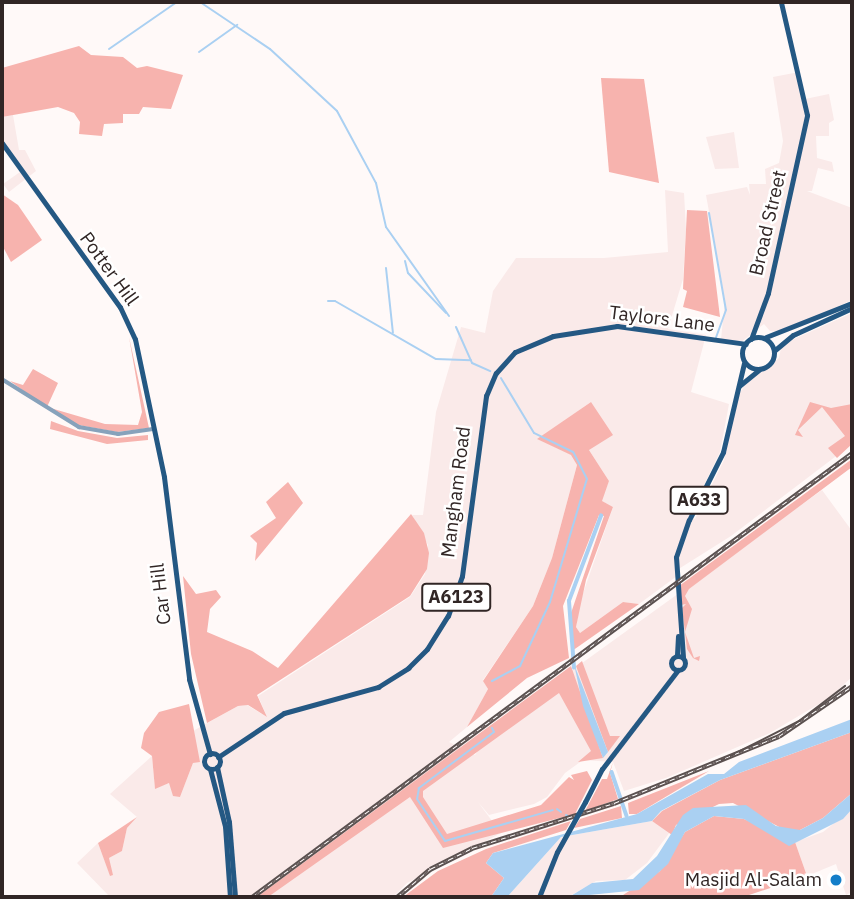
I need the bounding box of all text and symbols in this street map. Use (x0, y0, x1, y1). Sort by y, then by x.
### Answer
street label: Broad Street (745, 168, 791, 278)
street label: Potter Hill (75, 228, 143, 310)
street label: Taylors Lane (608, 301, 716, 337)
street label: Mangham Road (437, 425, 475, 559)
road number: A633 (669, 486, 729, 514)
street label: Car Hill (146, 562, 176, 626)
road number: A6123 (421, 582, 491, 612)
place label: Masjid Al-Salam (685, 869, 822, 891)
marker: Masjid Al-Salam (828, 872, 844, 888)

